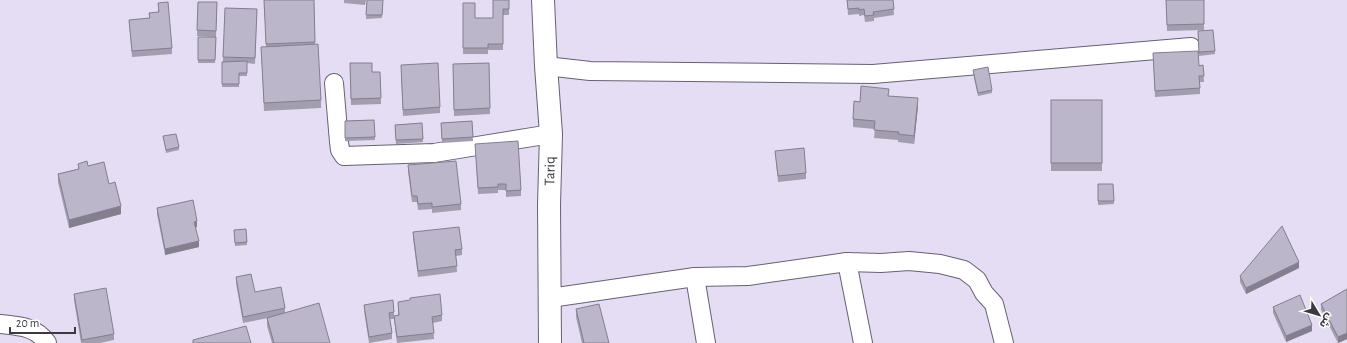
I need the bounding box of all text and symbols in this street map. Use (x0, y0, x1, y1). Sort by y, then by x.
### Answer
street label: Tariq (542, 156, 558, 186)
north arrow (1299, 295, 1339, 335)
scale bar (10, 309, 75, 335)
text: ش (1317, 311, 1335, 330)
text: 20 m (16, 317, 39, 329)

